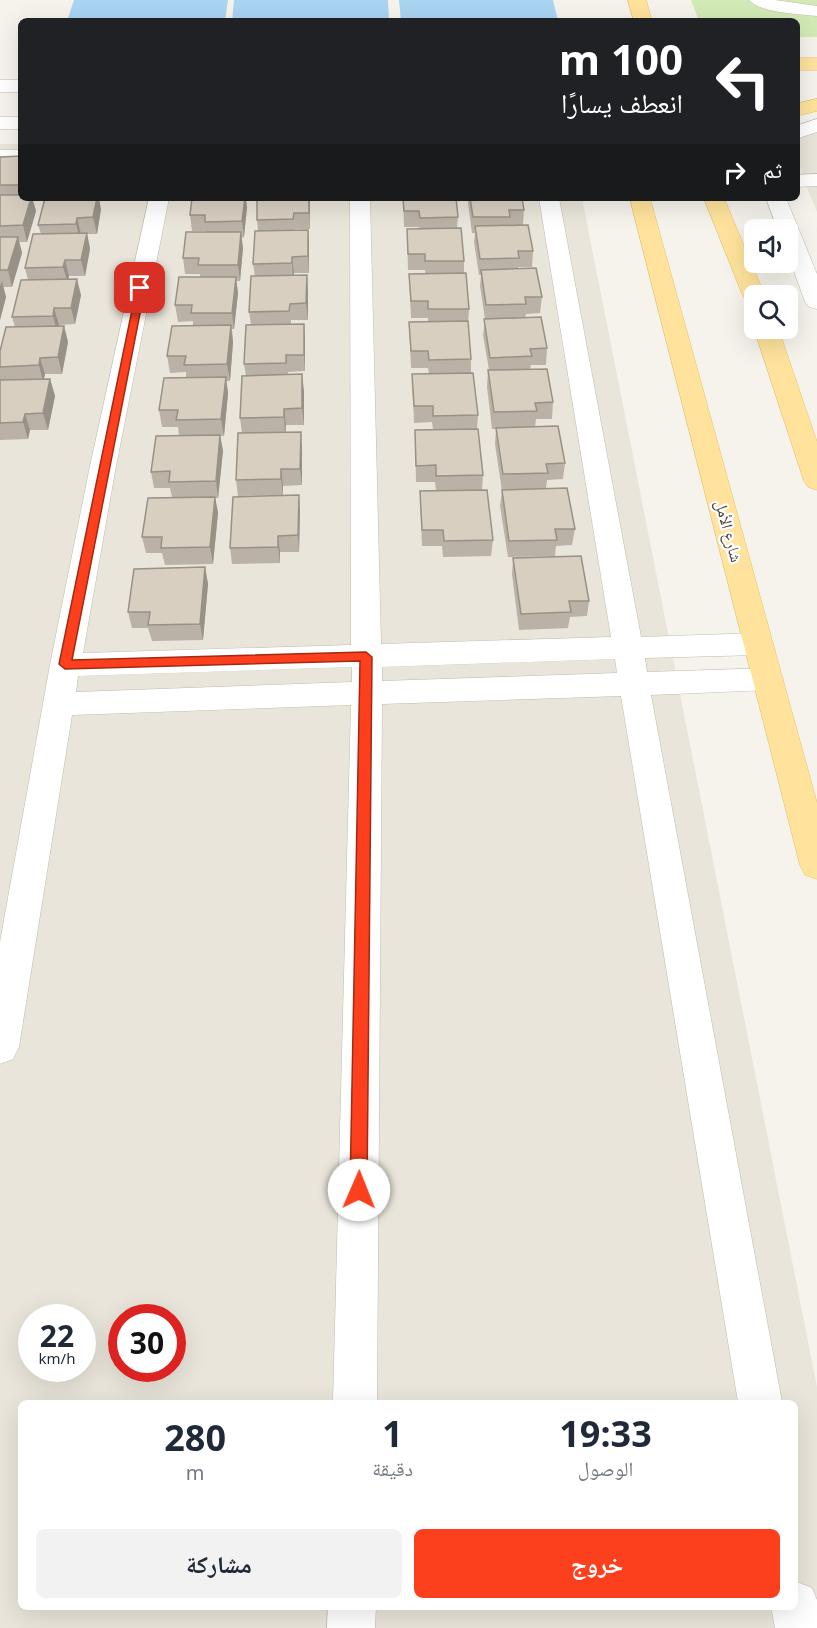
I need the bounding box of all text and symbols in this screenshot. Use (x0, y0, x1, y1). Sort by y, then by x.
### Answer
text: 100 m (559, 30, 683, 87)
icon: left (704, 42, 782, 120)
text: انعطف يسارًا (561, 84, 683, 121)
text: ثم (763, 154, 782, 184)
icon: right (718, 156, 751, 189)
map controls (744, 219, 798, 339)
button: sound (744, 219, 798, 273)
pin (114, 262, 165, 313)
icon: arrive (123, 271, 156, 304)
button: search (744, 285, 798, 339)
street label: شارع الأمل (710, 498, 748, 564)
position arrow (327, 1158, 391, 1222)
speed limit sign: 30 (108, 1304, 186, 1382)
text: 22 (40, 1315, 74, 1356)
text: km/h (39, 1348, 75, 1368)
text: 1 (382, 1409, 403, 1458)
text: 19:33 (559, 1409, 652, 1458)
text: 280 (164, 1413, 226, 1462)
text: دقيقة (372, 1455, 413, 1482)
text: الوصول (578, 1455, 633, 1482)
text: m (186, 1459, 205, 1486)
button: مشاركة (36, 1529, 402, 1598)
button: خروج (414, 1529, 780, 1598)

